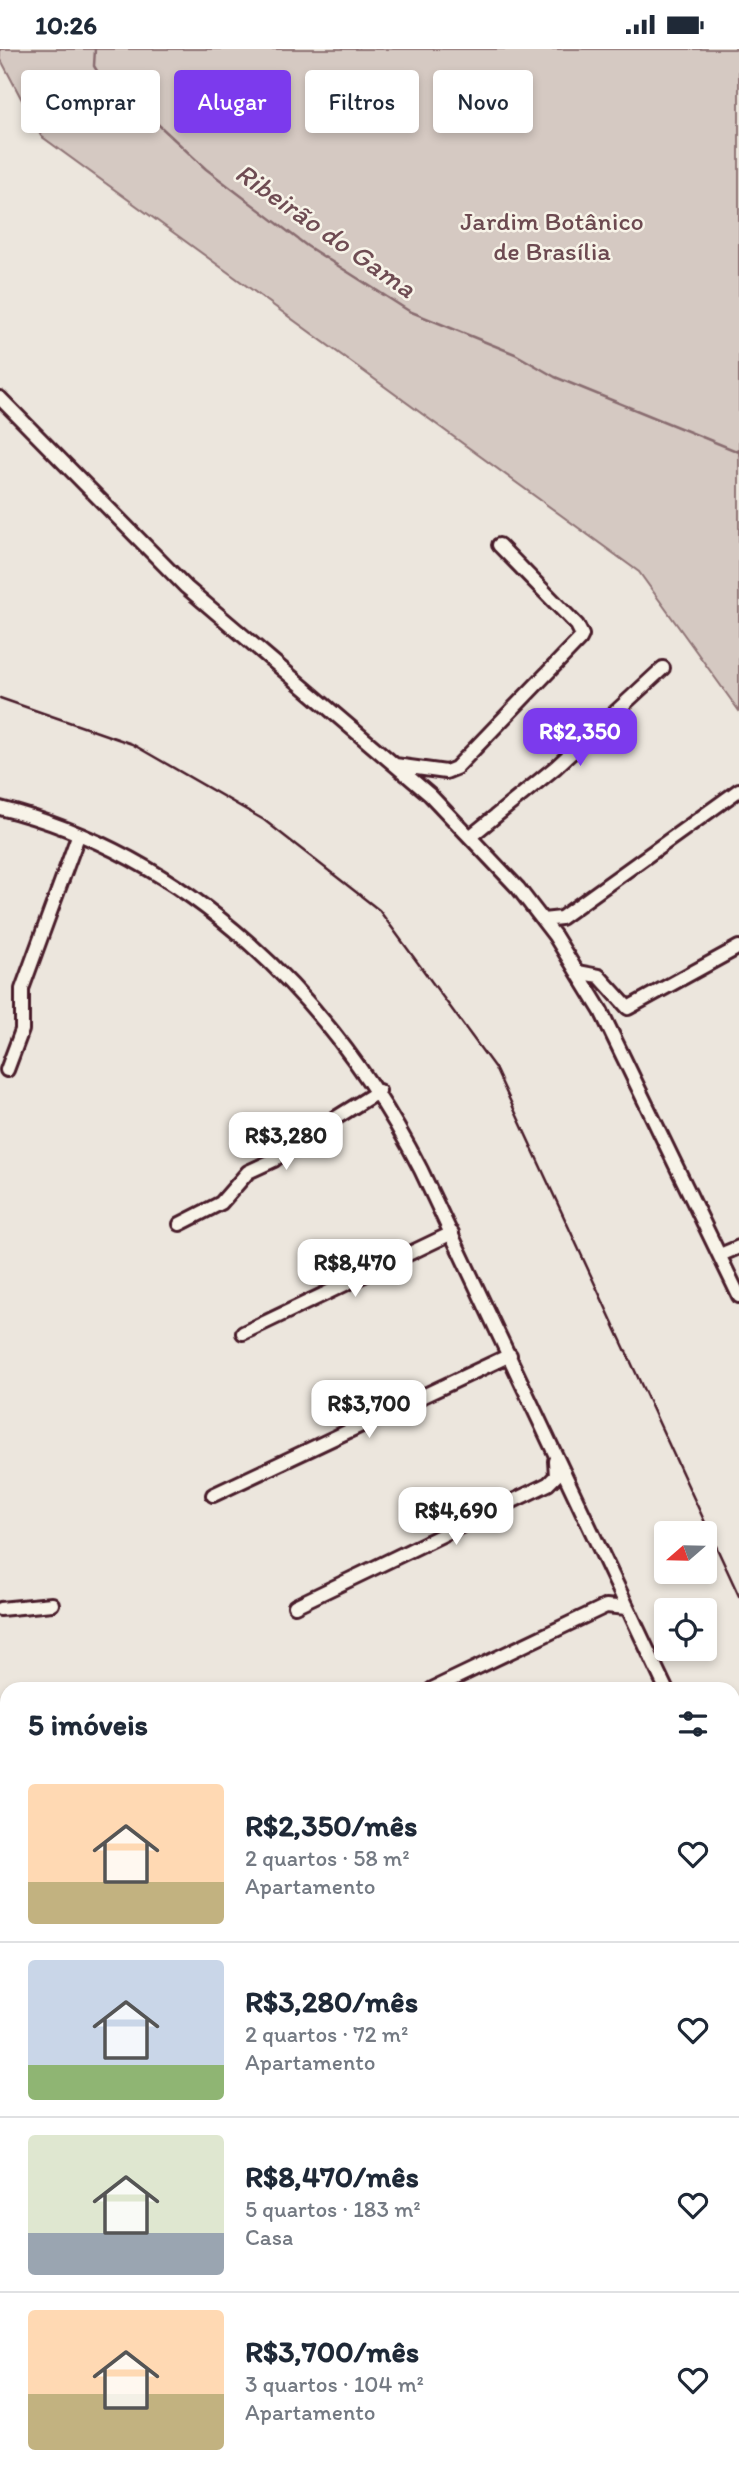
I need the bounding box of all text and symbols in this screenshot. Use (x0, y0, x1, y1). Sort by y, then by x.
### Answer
text: 10:26 (35, 9, 97, 41)
chip: Comprar (21, 70, 160, 133)
chip: Alugar (174, 70, 291, 133)
chip: Filtros (305, 70, 419, 133)
chip: Novo (433, 70, 533, 133)
water label: Ribeirão do Gama (229, 155, 423, 305)
park label: Jardim Botânico de Brasília (460, 205, 644, 267)
pin: R$2,350 (515, 709, 645, 768)
text: R$2,350 (539, 717, 621, 745)
pin: R$3,280 (221, 1113, 351, 1172)
text: R$3,280 (245, 1121, 327, 1149)
pin: R$8,470 (290, 1239, 420, 1299)
text: R$8,470 (313, 1248, 397, 1276)
pin: R$3,700 (304, 1381, 434, 1440)
text: R$3,700 (327, 1389, 411, 1417)
pin: R$4,690 (391, 1487, 521, 1547)
text: R$4,690 (414, 1496, 498, 1524)
north arrow (654, 1521, 718, 1584)
map controls (654, 1521, 717, 1661)
button: locate (654, 1598, 717, 1661)
icon: filters (674, 1705, 712, 1743)
text: 5 imóveis (28, 1706, 148, 1743)
text: R$2,350/mês (245, 1807, 417, 1844)
icon: home (84, 1812, 168, 1896)
icon: heart (674, 1835, 712, 1873)
text: 2 quartos · 58 m² (245, 1844, 410, 1872)
text: Apartamento (245, 1872, 376, 1900)
text: R$3,280/mês (245, 1983, 418, 2020)
icon: home (84, 1988, 168, 2072)
icon: heart (674, 2011, 712, 2049)
text: 2 quartos · 72 m² (245, 2020, 408, 2048)
text: Apartamento (245, 2048, 376, 2076)
text: R$8,470/mês (245, 2158, 419, 2195)
icon: home (84, 2163, 168, 2247)
icon: heart (674, 2186, 712, 2224)
text: 5 quartos · 183 m² (245, 2195, 421, 2223)
text: Casa (245, 2223, 293, 2251)
text: R$3,700/mês (245, 2333, 419, 2370)
icon: home (84, 2338, 168, 2422)
icon: heart (674, 2361, 712, 2399)
text: 3 quartos · 104 m² (245, 2370, 424, 2398)
text: Apartamento (245, 2398, 376, 2426)

